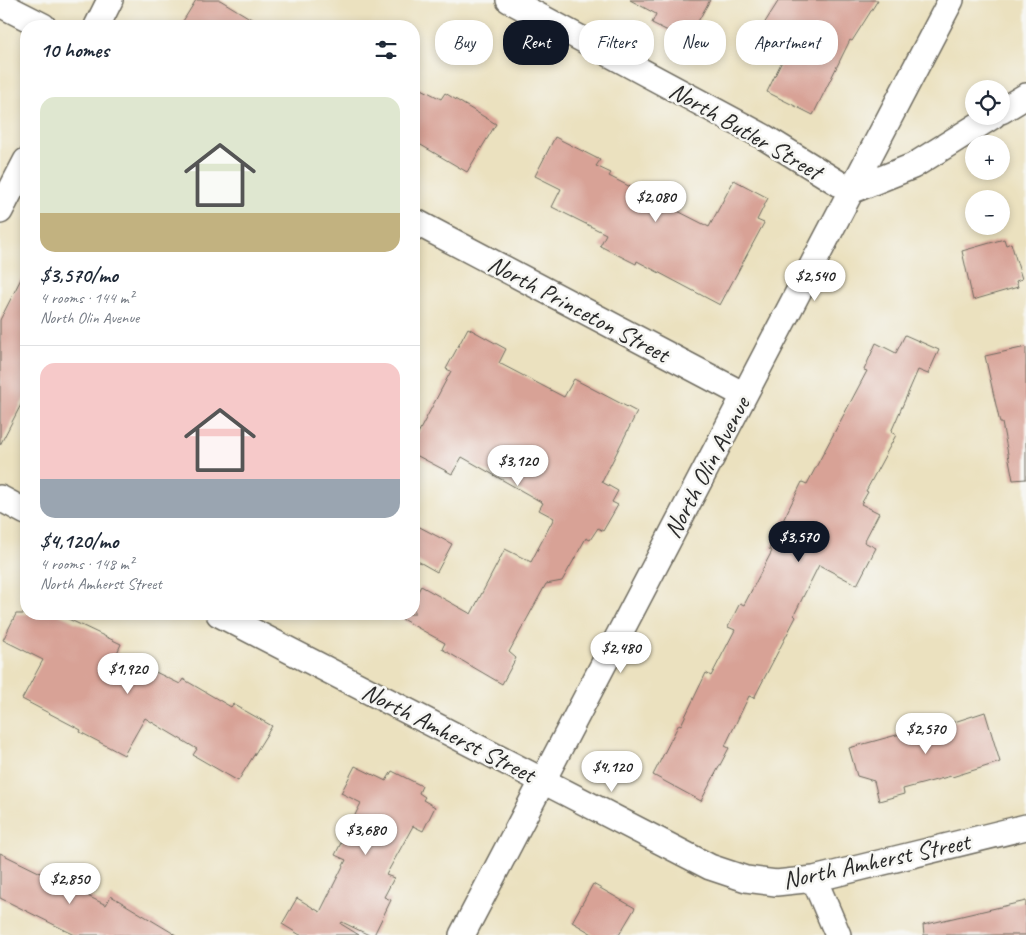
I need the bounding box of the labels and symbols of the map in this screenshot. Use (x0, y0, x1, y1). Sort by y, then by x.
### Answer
street label: North Butler Street (664, 74, 831, 189)
pin: $2,080 (615, 180, 697, 223)
street label: North Princeton Street (482, 248, 677, 371)
pin: $2,540 (774, 260, 856, 302)
street label: North Olin Avenue (656, 390, 758, 543)
pin: $3,120 (477, 444, 559, 487)
pin: $3,570 (758, 520, 840, 563)
pin: $2,480 (580, 632, 662, 674)
pin: $1,920 (87, 652, 169, 695)
street label: North Amherst Street (356, 675, 543, 792)
pin: $2,570 (885, 712, 967, 755)
pin: $4,120 (571, 750, 653, 793)
pin: $3,680 (325, 814, 407, 856)
street label: North Amherst Street (780, 825, 975, 896)
pin: $2,850 (29, 862, 111, 905)

